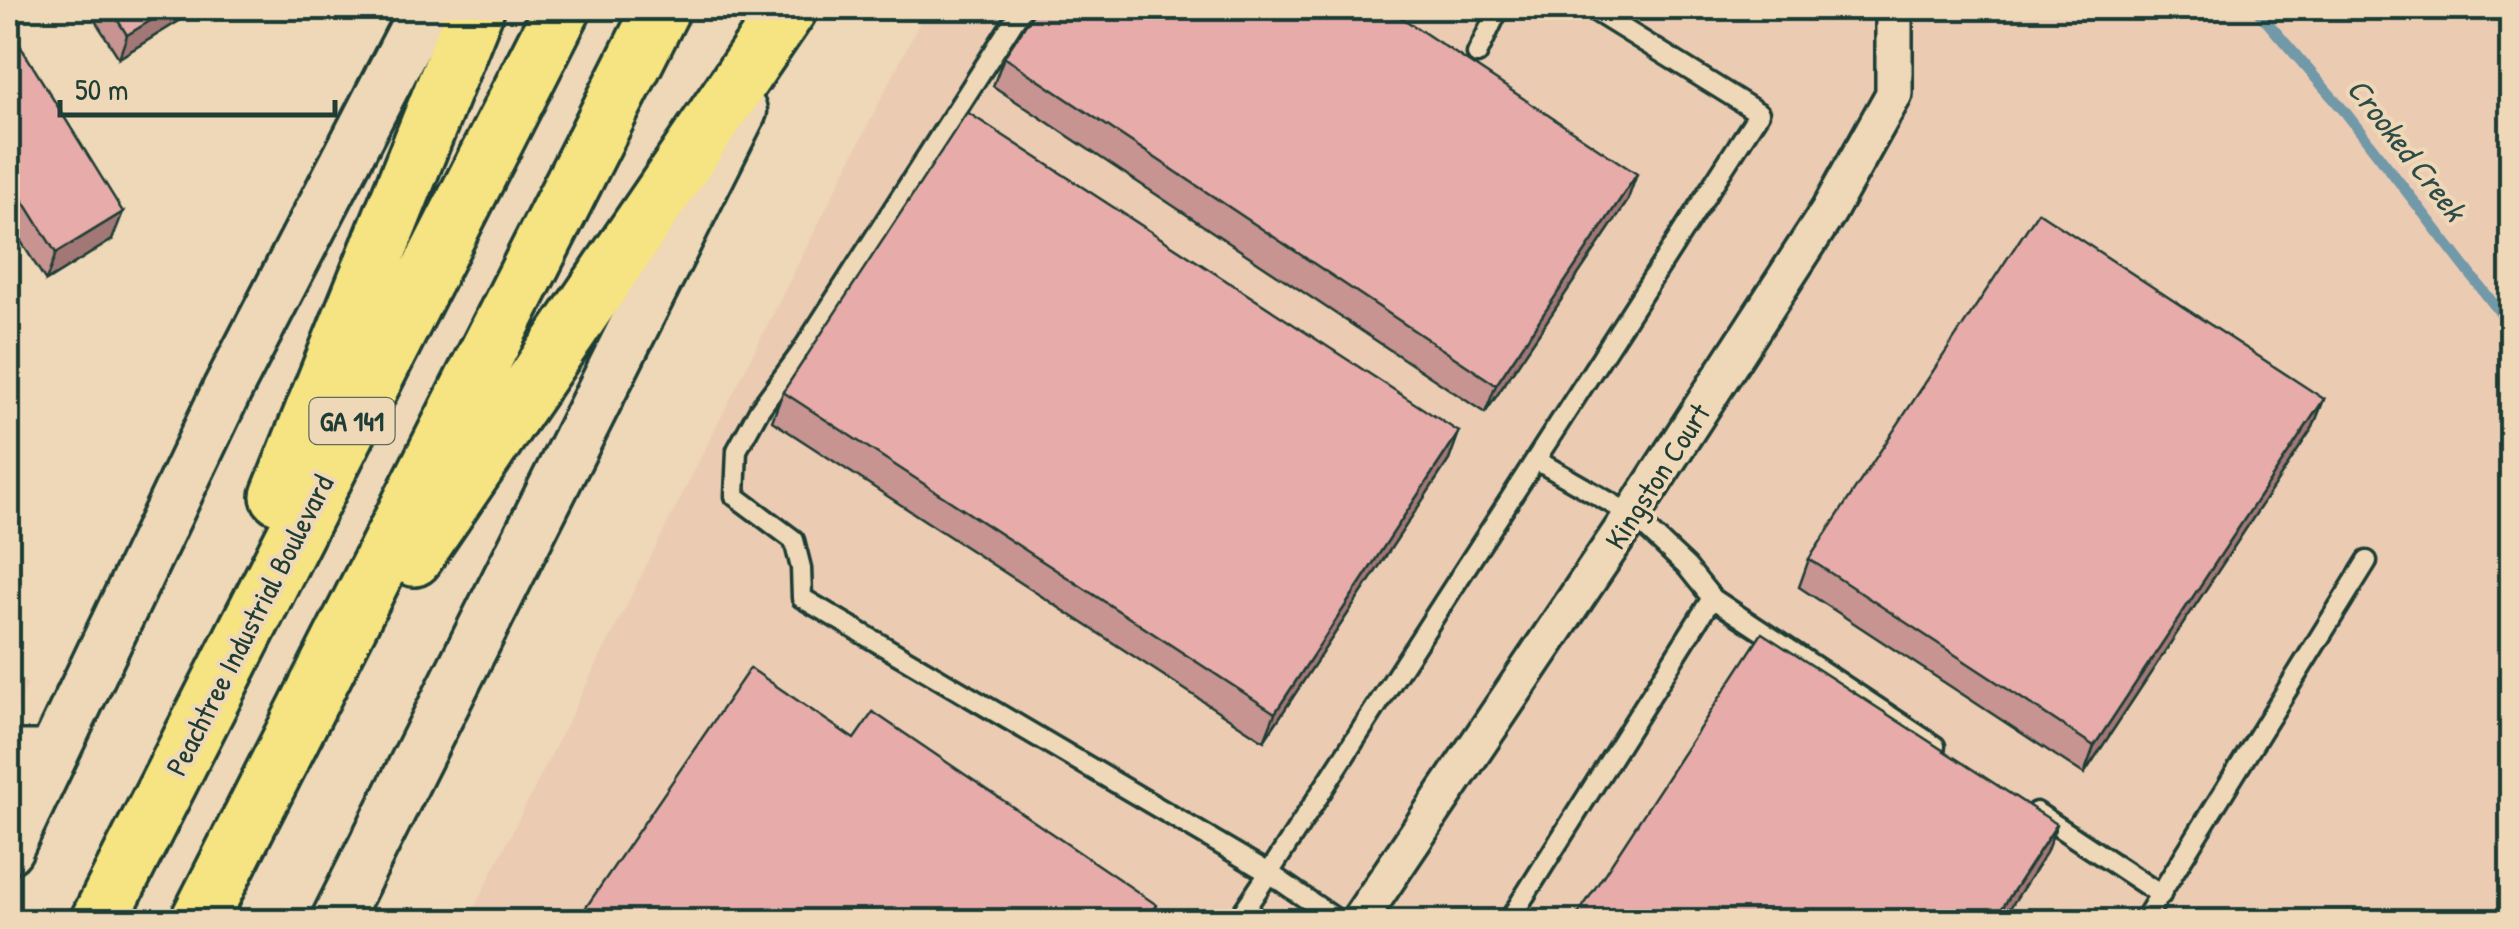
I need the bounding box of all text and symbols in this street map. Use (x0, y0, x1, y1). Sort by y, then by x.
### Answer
scale bar (60, 55, 335, 117)
text: 50 m (75, 69, 128, 109)
water label: Crooked Creek (2338, 69, 2478, 231)
street label: Kingston Court (1595, 395, 1719, 557)
road number: GA 141 (310, 398, 394, 444)
street label: Peachtree Industrial Boulevard (156, 468, 342, 782)

